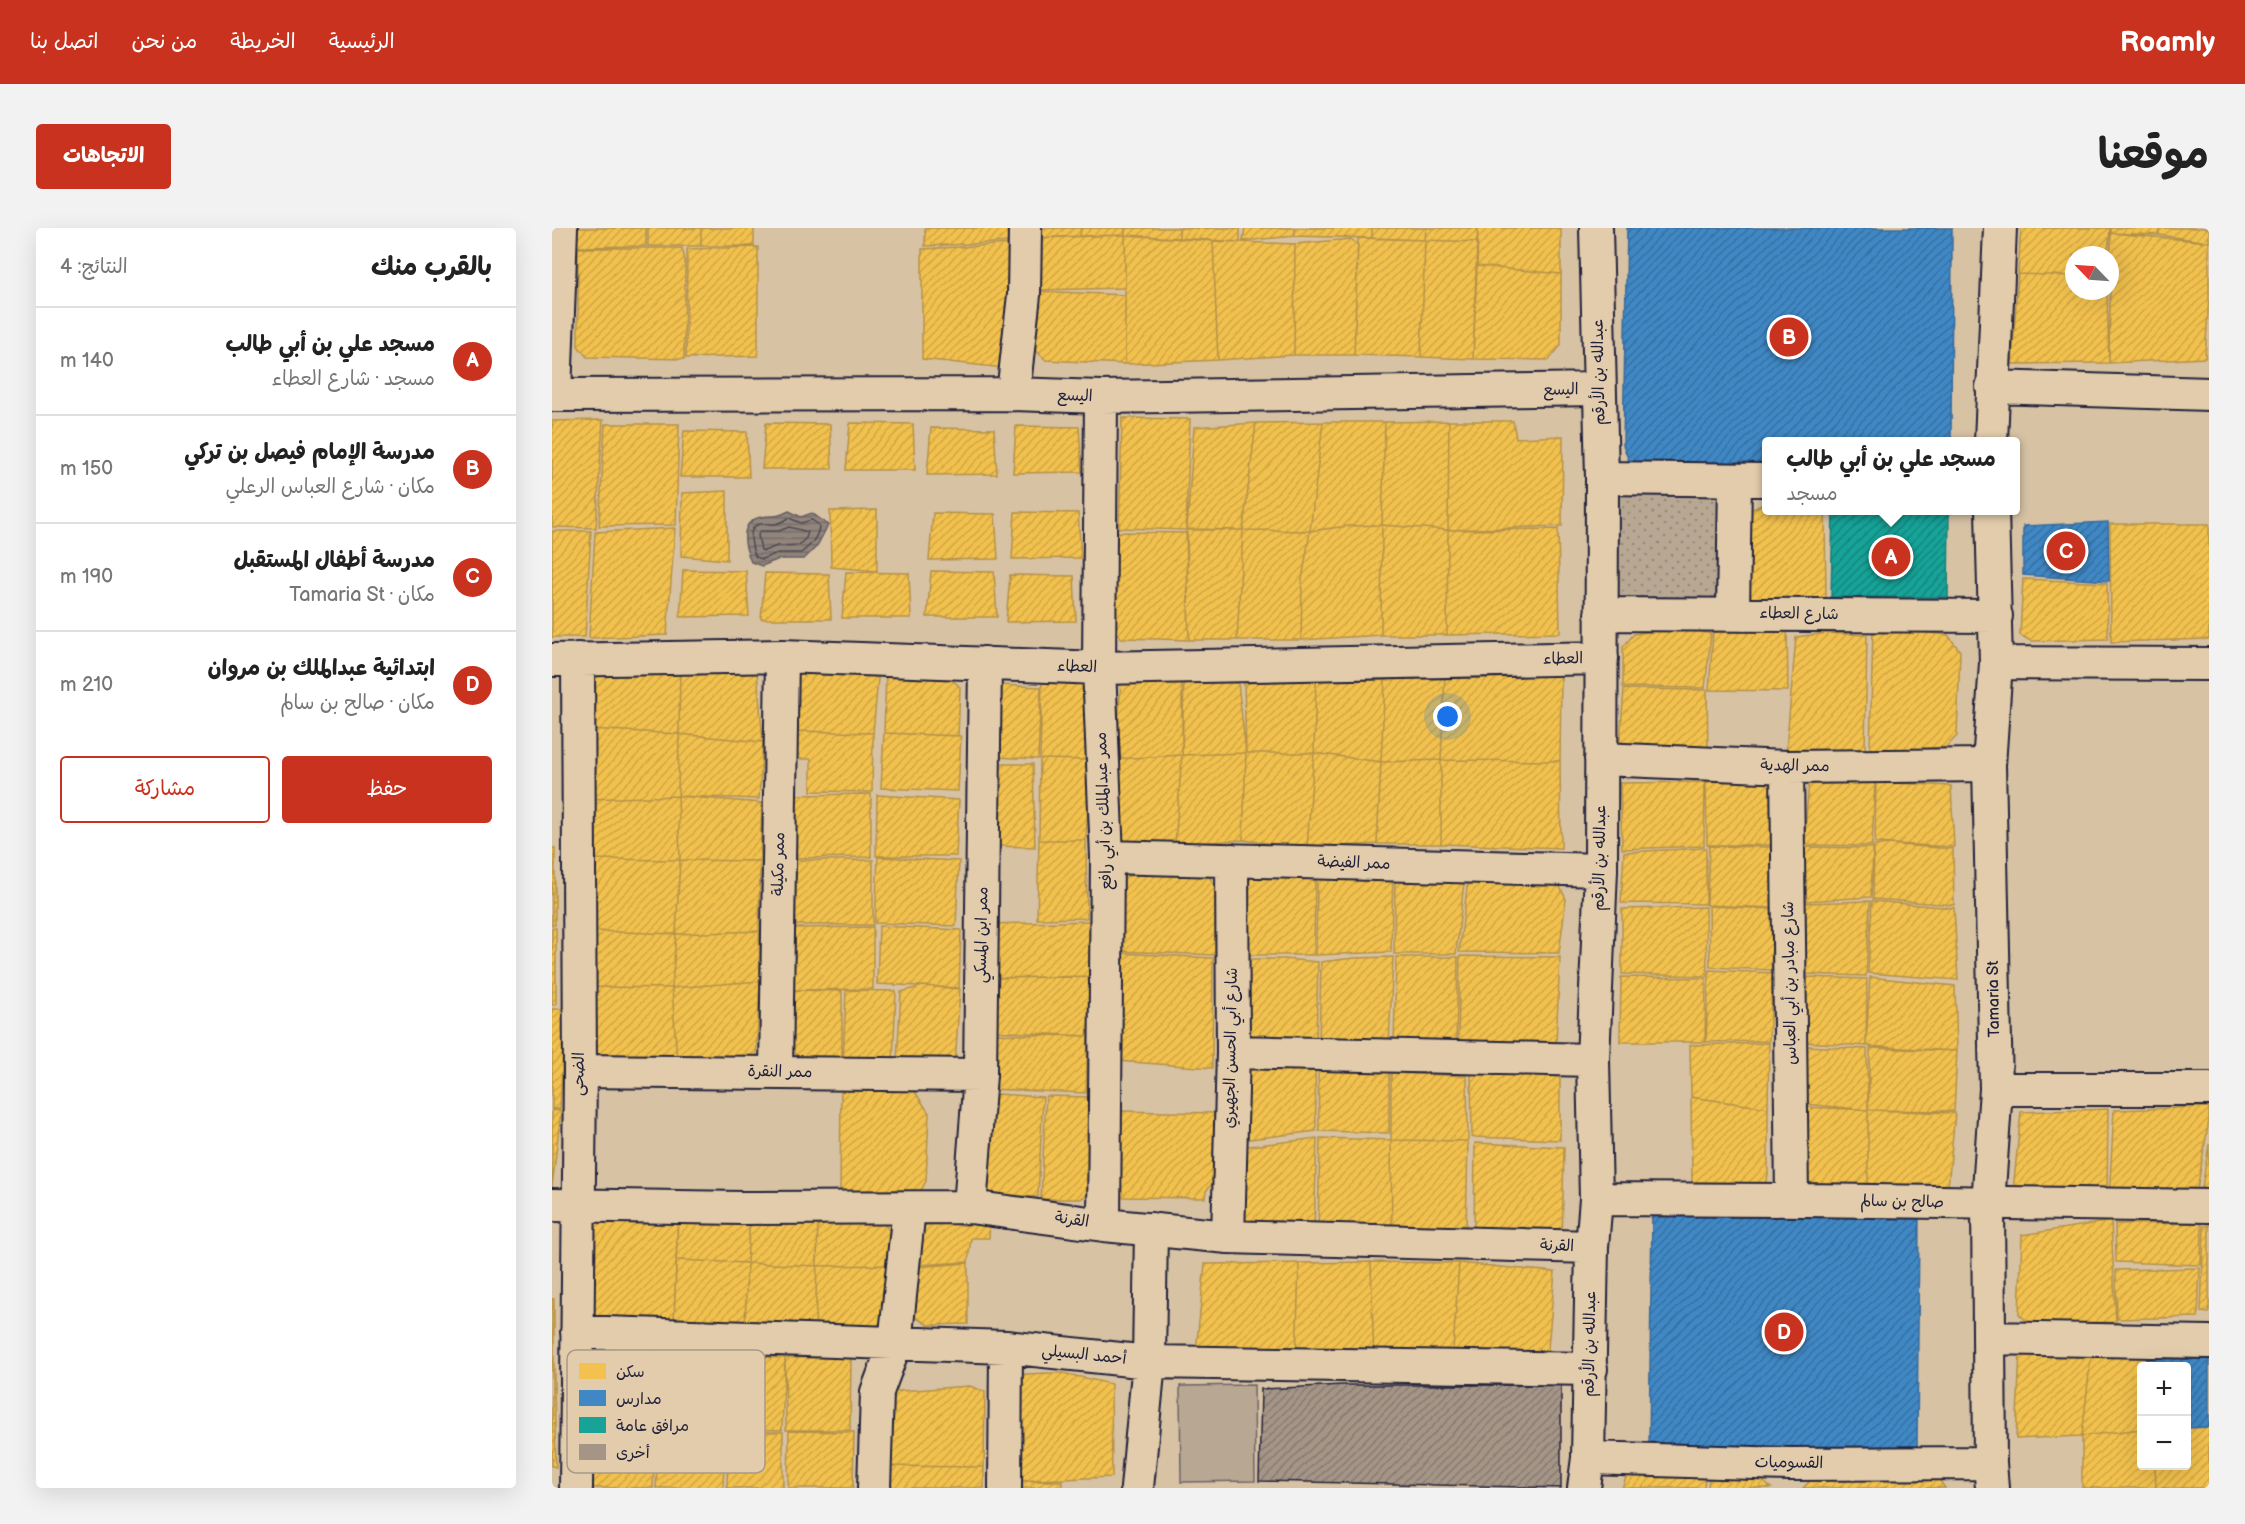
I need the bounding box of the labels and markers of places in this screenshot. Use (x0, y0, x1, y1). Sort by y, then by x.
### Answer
pin: B (1770, 314, 1808, 360)
pin: C (2046, 528, 2086, 574)
pin: A (1872, 534, 1910, 580)
pin: D (1764, 1310, 1804, 1354)

